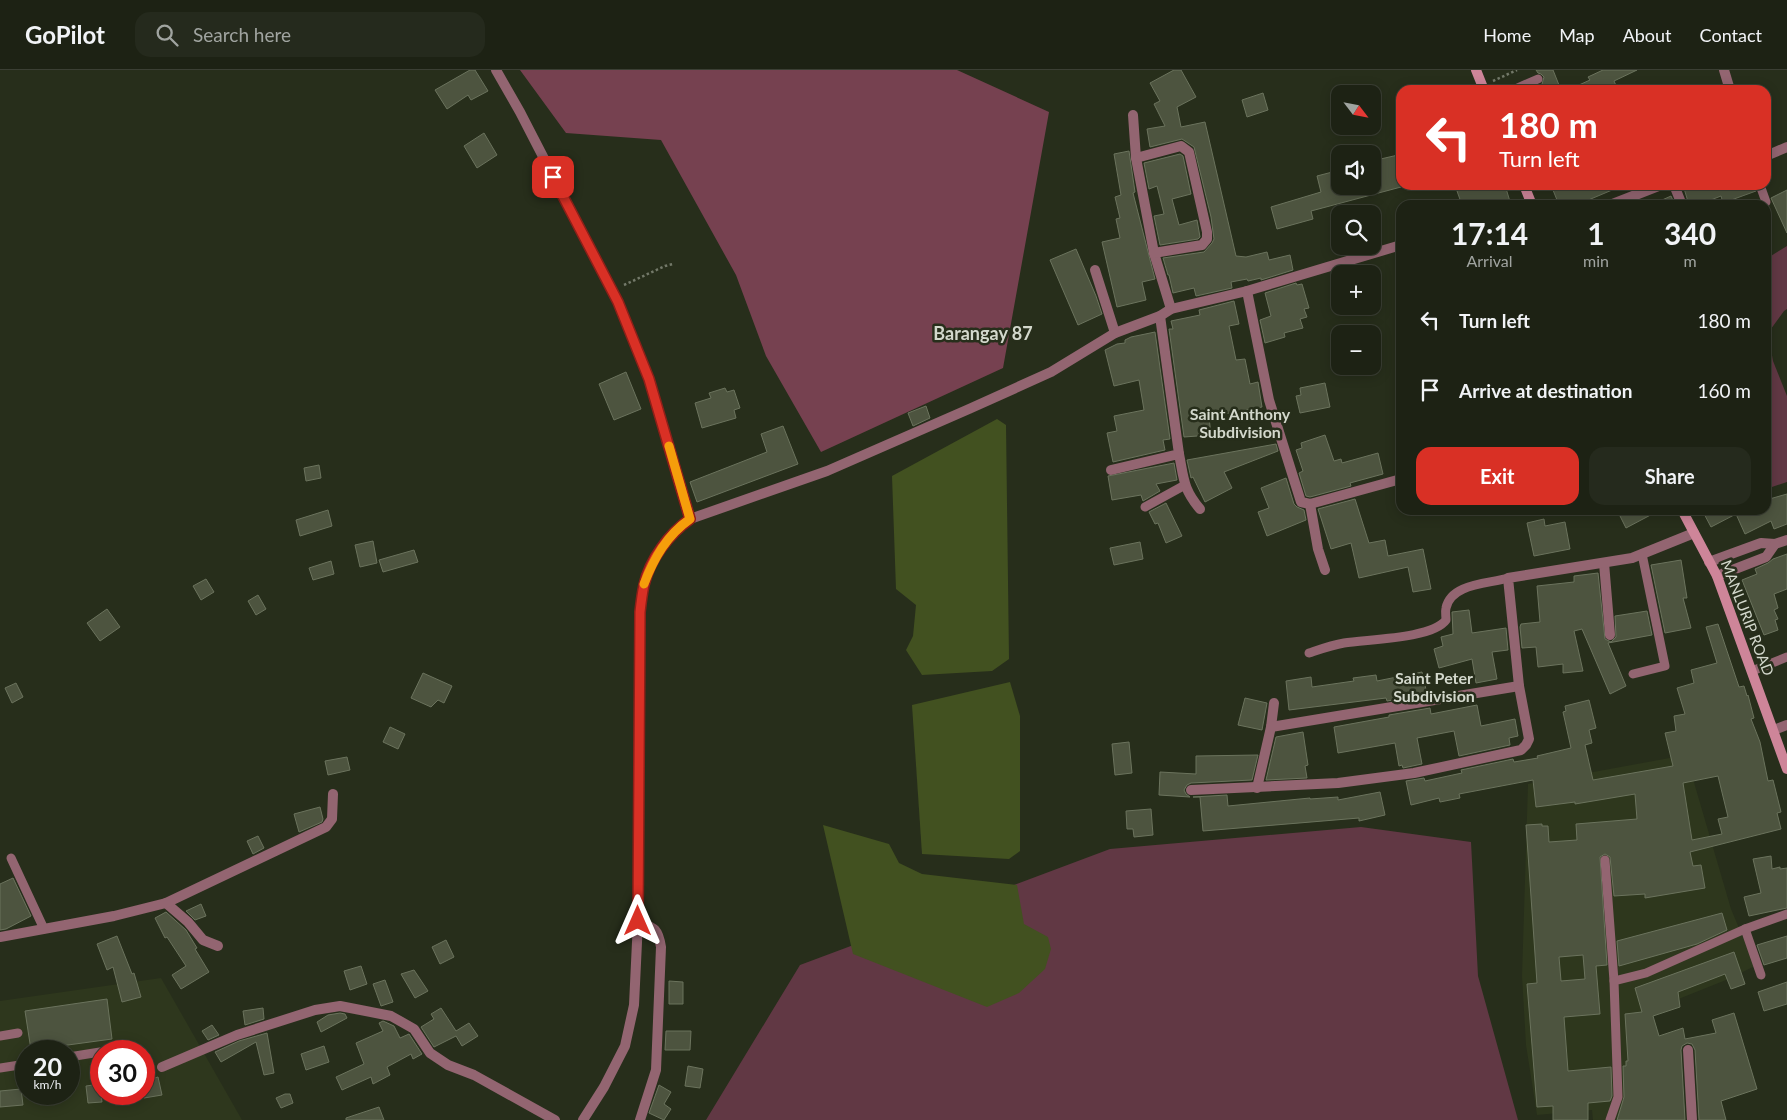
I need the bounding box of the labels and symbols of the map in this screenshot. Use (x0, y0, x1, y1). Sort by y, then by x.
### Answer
north arrow (1331, 85, 1381, 135)
pin (532, 156, 574, 198)
district label: Barangay 87 (933, 322, 1033, 344)
district label: Saint Anthony Subdivision (1190, 404, 1291, 441)
street label: MANLURIP ROAD (1718, 557, 1778, 678)
district label: Saint Peter Subdivision (1393, 668, 1475, 705)
position arrow (611, 894, 663, 946)
speed limit sign: 30 (90, 1040, 155, 1105)

